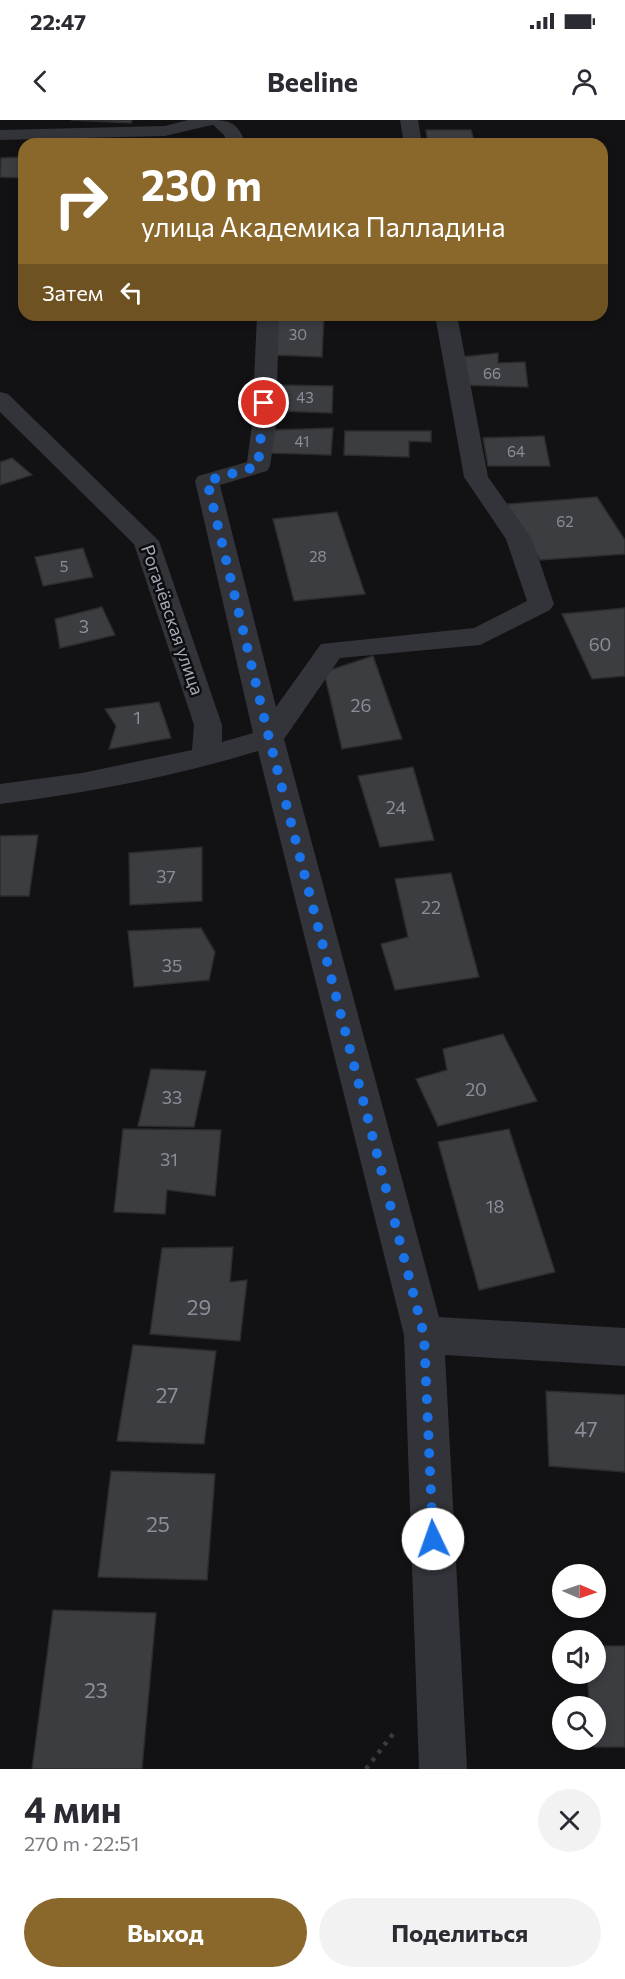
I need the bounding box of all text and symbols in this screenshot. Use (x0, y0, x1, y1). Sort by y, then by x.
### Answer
text: 22:47 (30, 8, 86, 35)
icon: back (24, 65, 57, 98)
text: Beeline (267, 65, 358, 98)
icon: person (568, 65, 601, 98)
text: 230 m (141, 158, 262, 210)
icon: right (42, 162, 120, 240)
text: улица Академика Палладина (141, 210, 505, 243)
icon: left (115, 276, 148, 309)
text: Затем (42, 279, 103, 306)
house number: 30 (289, 325, 307, 343)
house number: 66 (483, 364, 501, 382)
pin (238, 377, 289, 428)
icon: arrive (247, 386, 280, 419)
house number: 43 (296, 388, 314, 406)
house number: 41 (295, 432, 309, 450)
house number: 64 (507, 442, 525, 460)
house number: 62 (556, 512, 574, 530)
street label: Рогачёвская улица (137, 542, 209, 698)
house number: 28 (309, 547, 327, 565)
house number: 5 (60, 557, 68, 575)
house number: 3 (79, 615, 89, 637)
house number: 60 (589, 633, 611, 655)
house number: 26 (351, 694, 371, 716)
house number: 1 (133, 706, 141, 728)
house number: 24 (386, 796, 406, 818)
house number: 37 (156, 865, 176, 887)
house number: 22 (421, 896, 441, 918)
house number: 35 (162, 954, 182, 976)
house number: 20 (465, 1078, 487, 1100)
house number: 33 (162, 1086, 182, 1108)
house number: 31 (160, 1148, 178, 1170)
house number: 18 (486, 1195, 504, 1217)
house number: 29 (187, 1294, 211, 1319)
house number: 27 (156, 1382, 178, 1407)
house number: 47 (574, 1416, 598, 1441)
position arrow (401, 1507, 465, 1571)
house number: 25 (146, 1511, 170, 1536)
north arrow (552, 1564, 606, 1618)
map controls (552, 1564, 606, 1750)
button: sound (552, 1630, 606, 1684)
house number: 23 (84, 1677, 108, 1702)
button: search (552, 1696, 606, 1750)
text: 4 мин (24, 1786, 121, 1830)
button: close (538, 1789, 601, 1852)
text: 270 m · 22:51 (24, 1831, 139, 1855)
button: Выход (24, 1898, 307, 1967)
button: Поделиться (319, 1898, 601, 1967)

